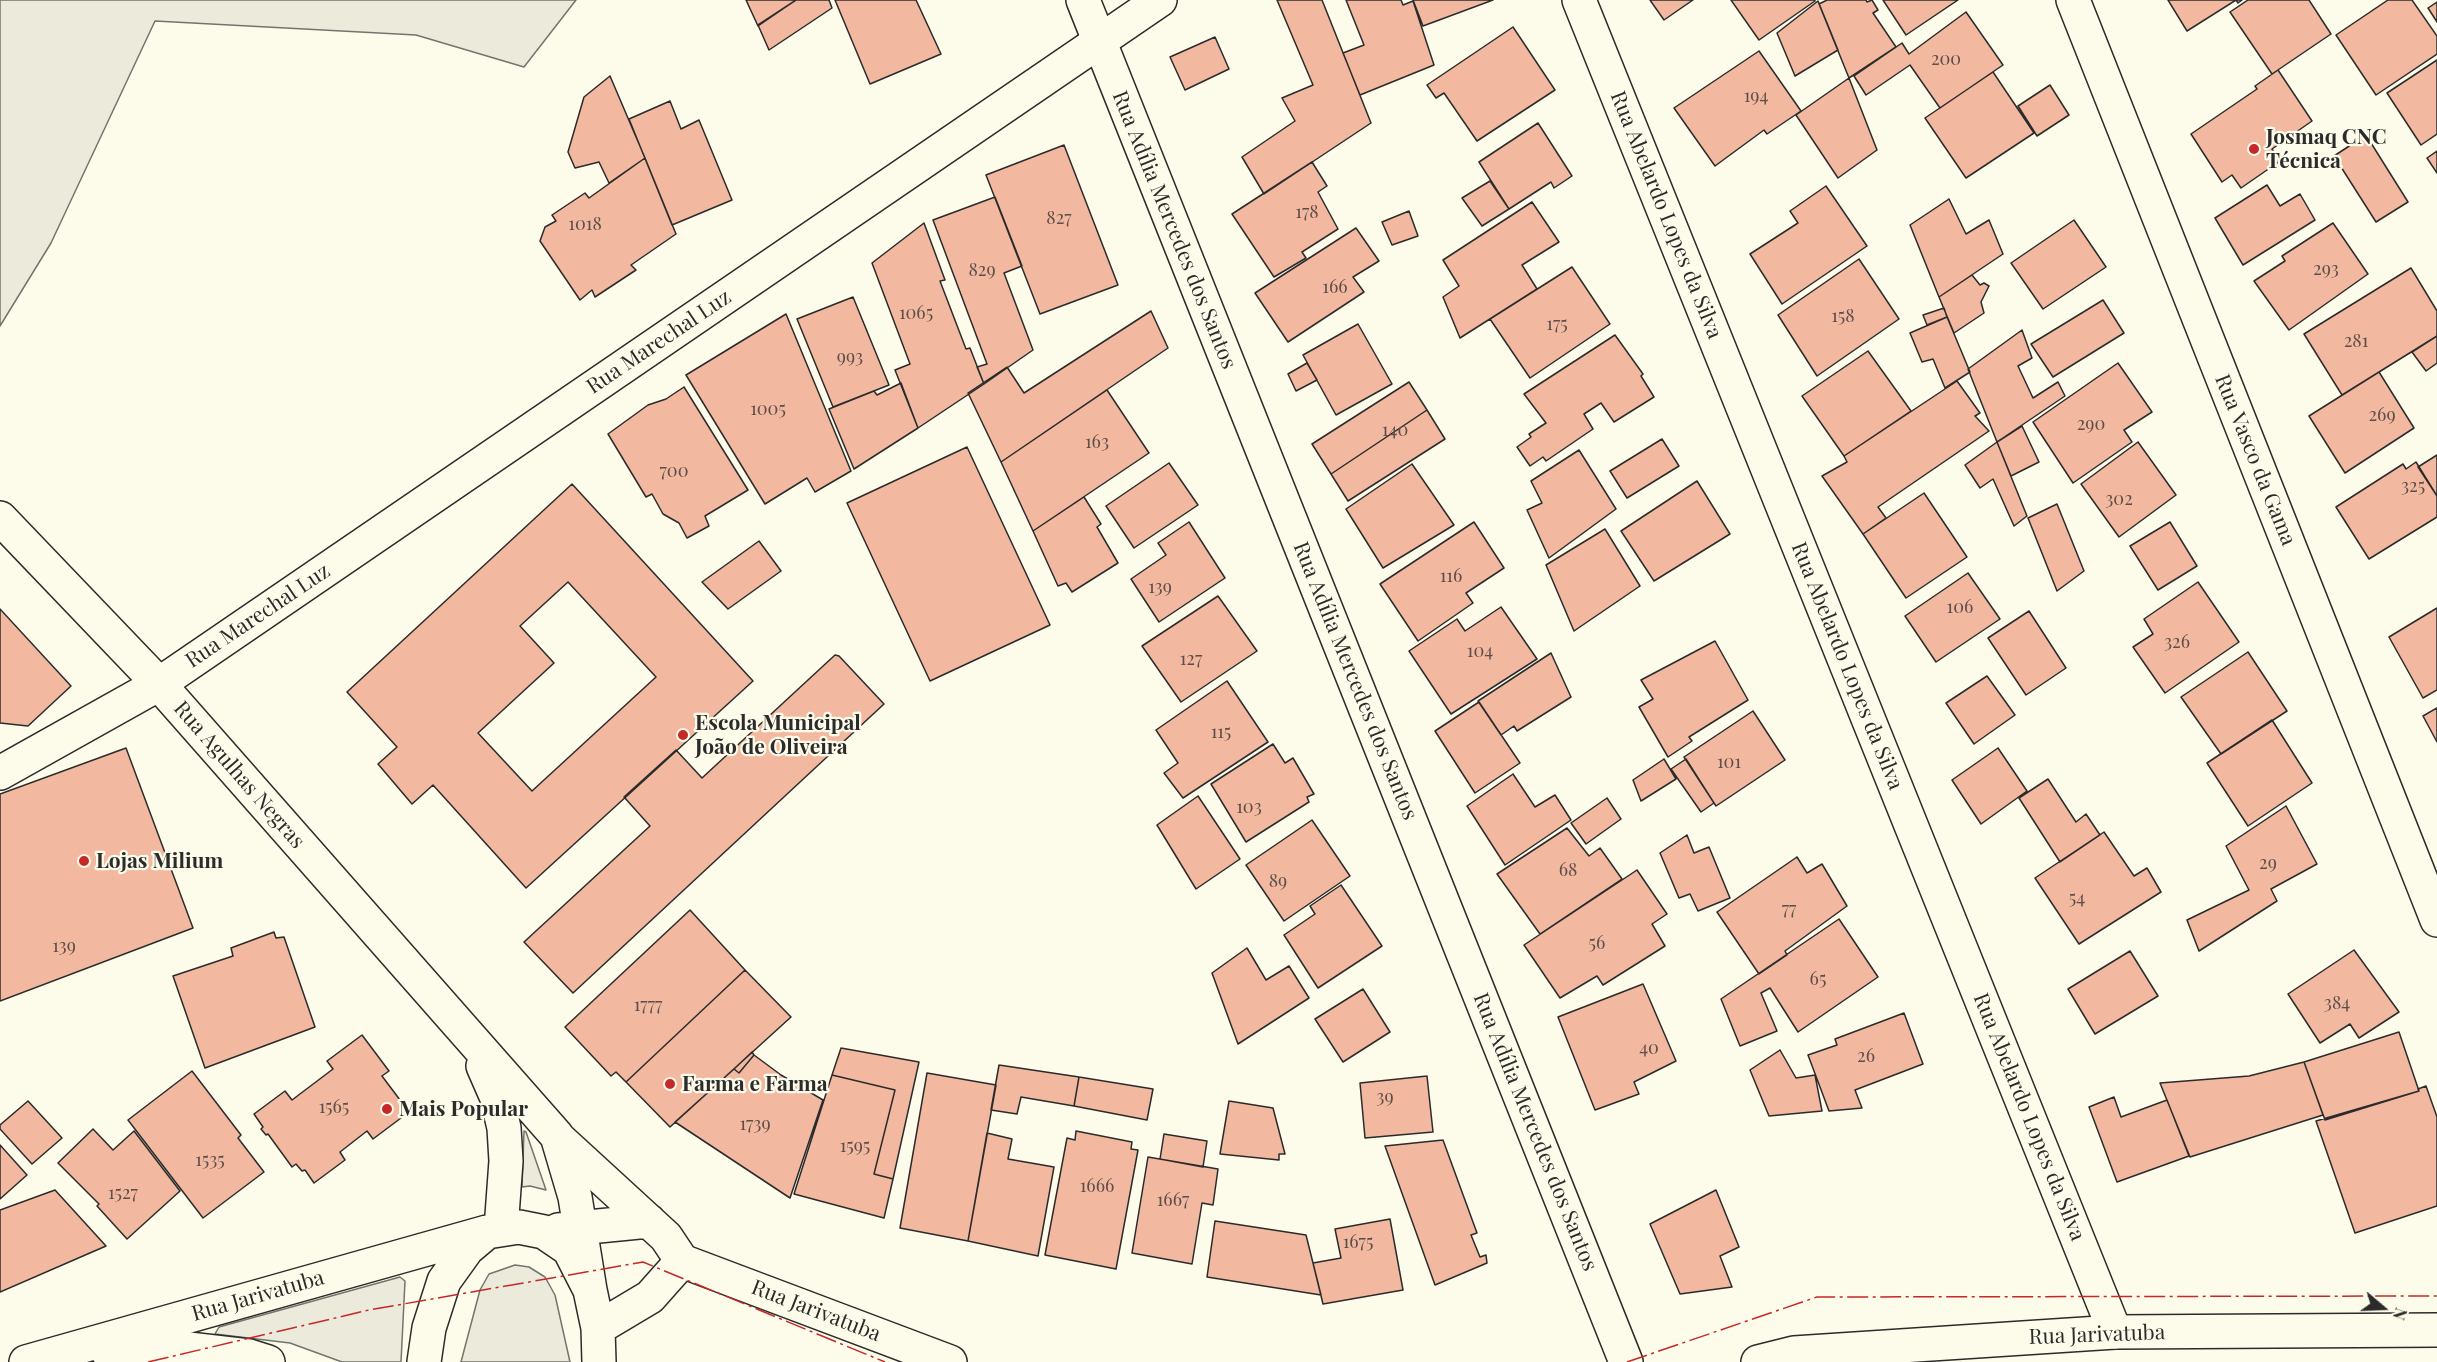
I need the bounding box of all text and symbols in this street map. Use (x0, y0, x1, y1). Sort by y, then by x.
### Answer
house number: 200 (1931, 48, 1961, 70)
house number: 194 (1744, 85, 1768, 107)
street label: Rua Adília Mercedes dos Santos (1107, 87, 1241, 373)
street label: Rua Abelardo Lopes da Silva (1605, 88, 1727, 342)
place label: Josmaq CNC Técnica (2266, 124, 2386, 174)
marker: Josmaq CNC Técnica (2247, 142, 2261, 156)
house number: 178 (1295, 201, 1319, 223)
house number: 827 (1046, 207, 1072, 229)
house number: 1018 (568, 213, 602, 235)
house number: 293 (2313, 258, 2339, 280)
house number: 829 (968, 259, 996, 281)
house number: 166 (1322, 276, 1348, 298)
street label: Rua Marechal Luz (582, 284, 736, 400)
house number: 1065 (899, 302, 933, 324)
house number: 158 (1831, 305, 1855, 327)
house number: 175 (1546, 313, 1568, 335)
house number: 281 (2344, 330, 2368, 352)
house number: 993 (837, 346, 863, 368)
street label: Rua Vasco da Gama (2209, 371, 2301, 549)
house number: 1005 (750, 398, 786, 420)
house number: 269 (2368, 404, 2396, 426)
house number: 290 (2077, 413, 2105, 435)
house number: 140 (1382, 419, 1408, 441)
house number: 163 (1085, 431, 1109, 453)
house number: 700 (660, 460, 688, 482)
house number: 325 (2401, 475, 2425, 497)
house number: 302 (2105, 488, 2133, 510)
street label: Rua Adília Mercedes dos Santos (1288, 538, 1422, 824)
street label: Rua Abelardo Lopes da Silva (1786, 539, 1908, 793)
street label: Rua Marechal Luz (181, 558, 335, 674)
house number: 116 (1440, 565, 1462, 587)
house number: 139 (1148, 576, 1172, 598)
house number: 106 (1947, 596, 1973, 618)
house number: 326 (2164, 631, 2190, 653)
house number: 104 (1467, 640, 1493, 662)
house number: 127 (1180, 648, 1202, 670)
street label: Rua Agulhas Negras (168, 696, 310, 854)
place label: Escola Municipal João de Oliveira (695, 710, 861, 760)
house number: 115 (1211, 721, 1231, 743)
marker: Escola Municipal João de Oliveira (676, 728, 690, 742)
house number: 101 (1717, 751, 1741, 773)
house number: 103 (1236, 796, 1262, 818)
place label: Lojas Milium (96, 848, 223, 874)
house number: 29 (2259, 852, 2277, 874)
marker: Lojas Milium (77, 854, 91, 868)
house number: 68 (1559, 859, 1577, 881)
house number: 89 (1269, 870, 1287, 892)
house number: 54 (2069, 887, 2085, 909)
house number: 77 (1782, 898, 1796, 920)
house number: 56 (1589, 932, 1605, 954)
house number: 139 (52, 935, 76, 957)
house number: 65 (1810, 968, 1826, 990)
street label: Rua Adília Mercedes dos Santos (1468, 989, 1602, 1275)
street label: Rua Abelardo Lopes da Silva (1968, 990, 2090, 1244)
house number: 384 (2324, 992, 2350, 1014)
house number: 1777 (634, 994, 662, 1016)
house number: 40 (1639, 1037, 1659, 1059)
house number: 26 (1857, 1045, 1875, 1067)
place label: Farma e Farma (682, 1071, 828, 1097)
marker: Farma e Farma (663, 1077, 677, 1091)
house number: 39 (1376, 1086, 1394, 1108)
house number: 1565 (319, 1096, 349, 1118)
place label: Mais Popular (399, 1096, 528, 1122)
marker: Mais Popular (380, 1102, 394, 1116)
house number: 1739 (739, 1113, 771, 1135)
house number: 1595 (840, 1135, 870, 1157)
house number: 1535 (195, 1149, 225, 1171)
house number: 1666 (1080, 1175, 1114, 1197)
house number: 1527 (108, 1182, 138, 1204)
house number: 1667 (1157, 1189, 1189, 1211)
house number: 1675 (1343, 1231, 1373, 1253)
street label: Rua Jarivatuba (189, 1265, 327, 1327)
street label: Rua Jarivatuba (748, 1275, 884, 1347)
north arrow (2353, 1278, 2413, 1338)
text: N (2389, 1305, 2412, 1323)
street label: Rua Jarivatuba (2028, 1320, 2166, 1350)

